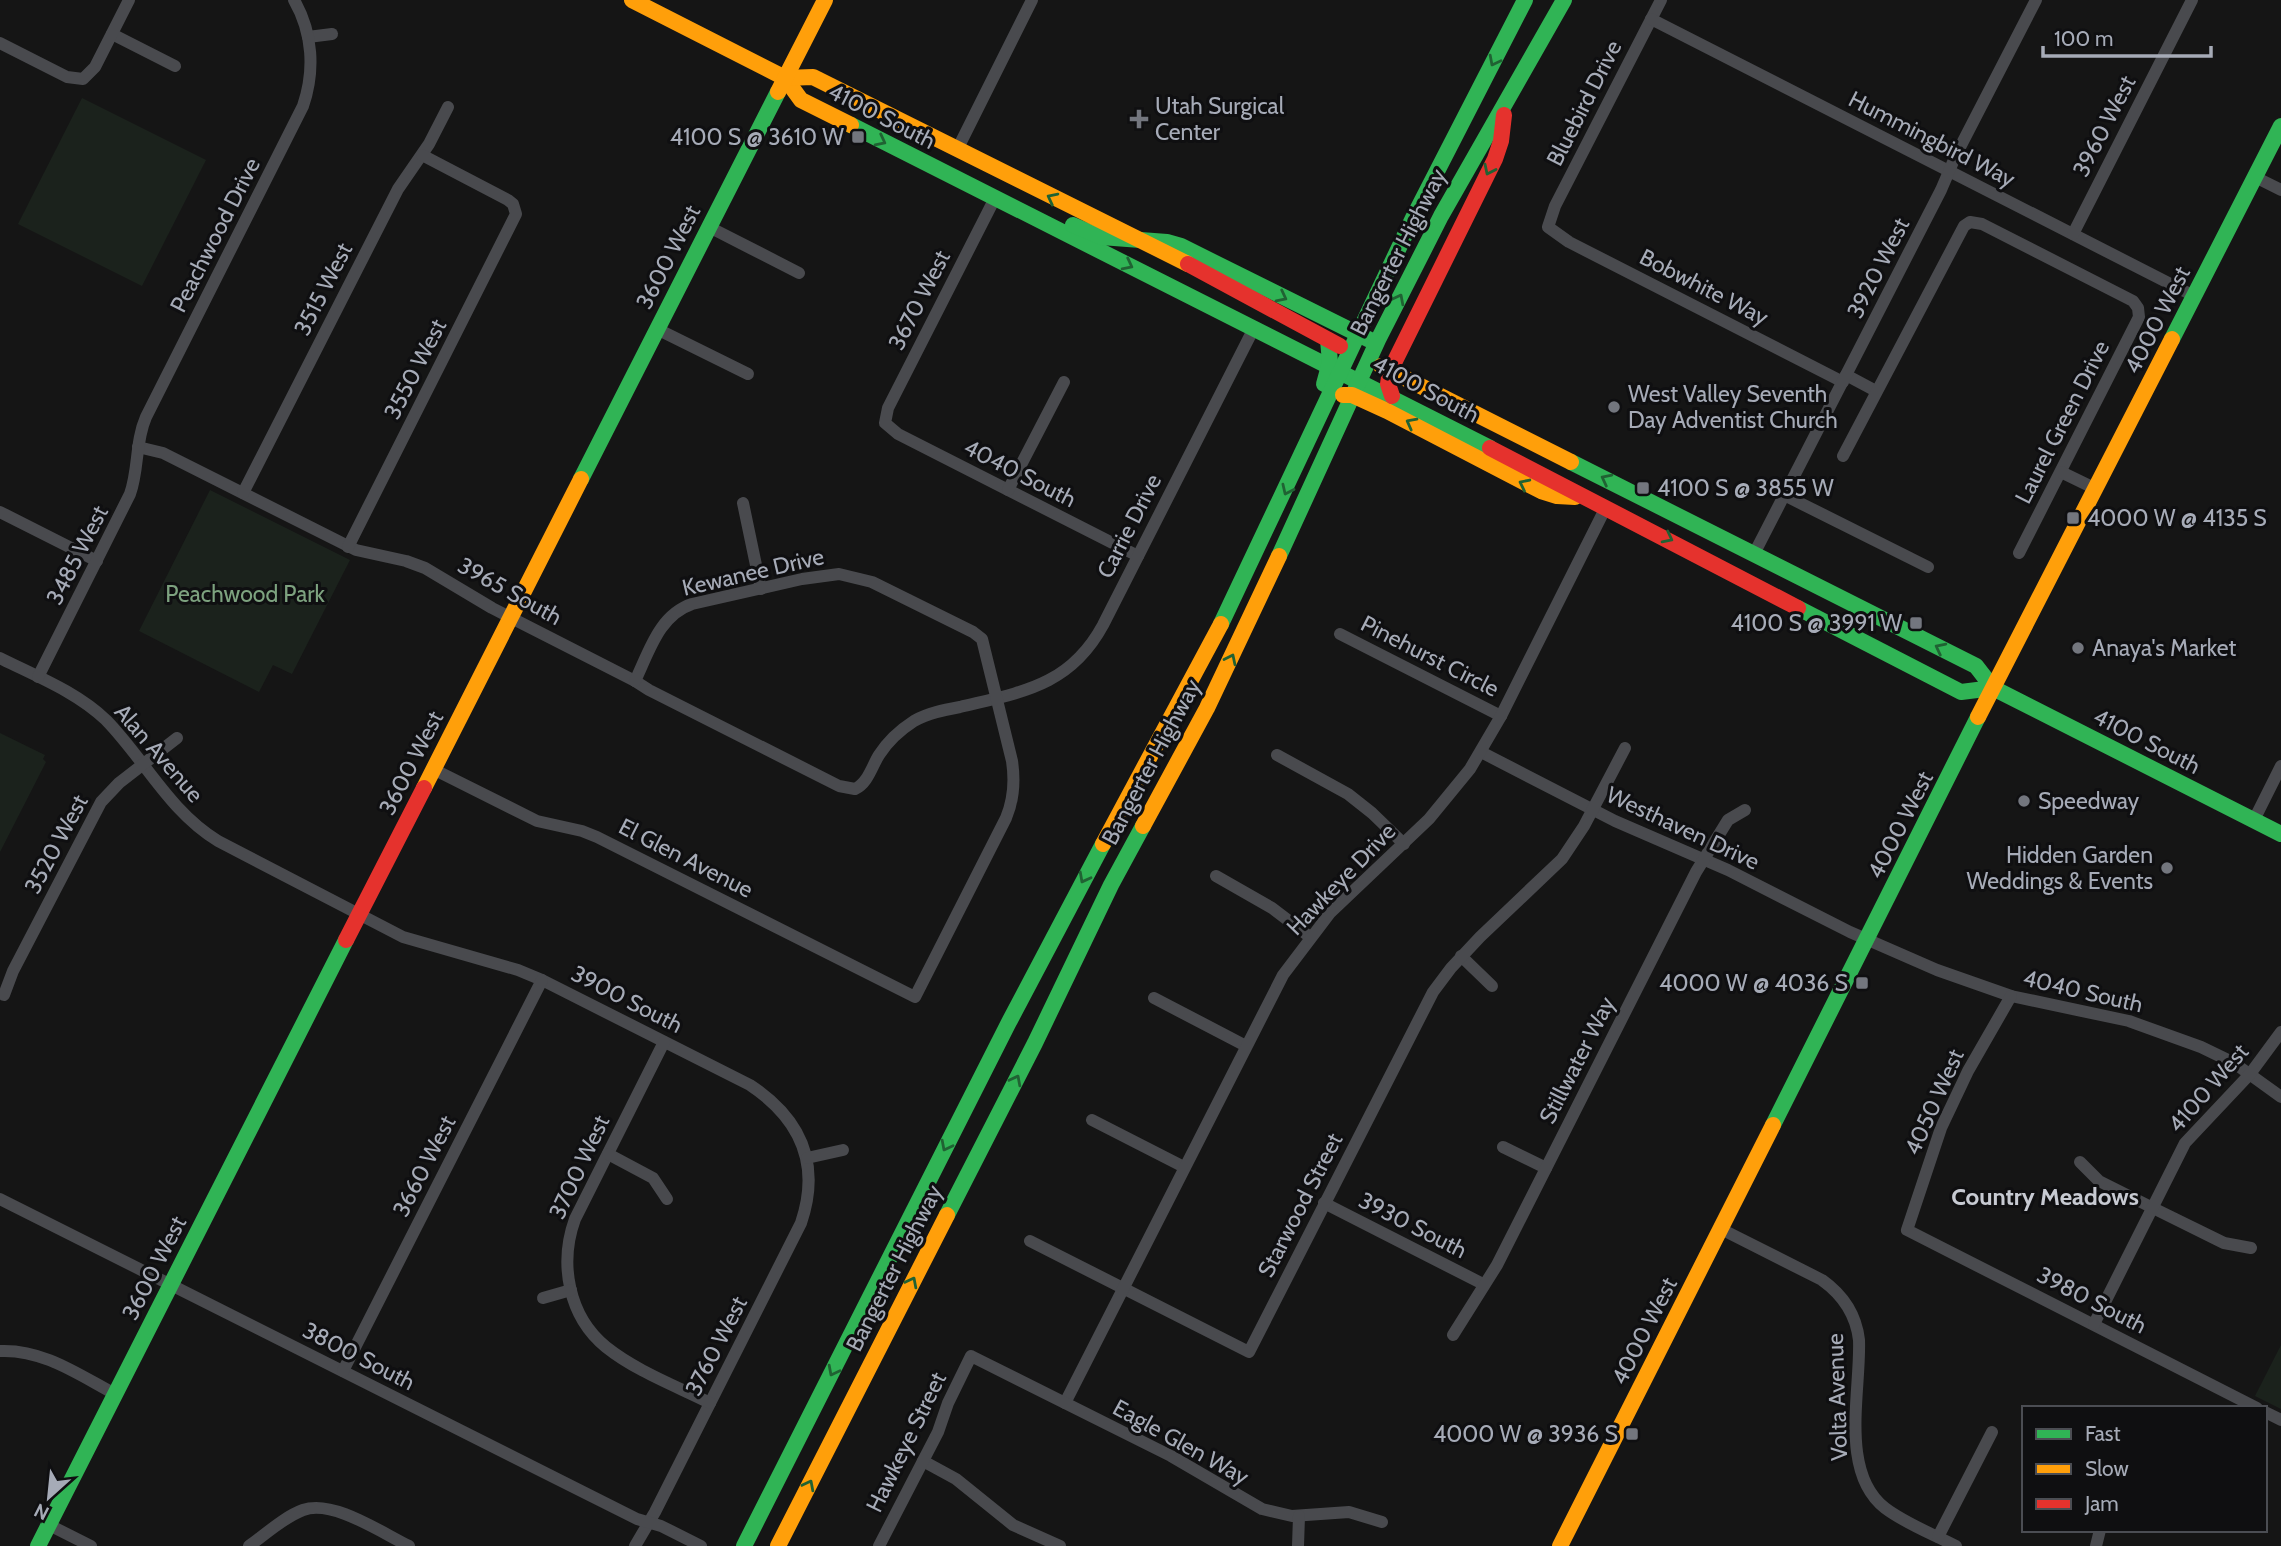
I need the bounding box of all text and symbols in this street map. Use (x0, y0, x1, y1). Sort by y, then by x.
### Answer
scale bar (2043, 14, 2211, 58)
text: 100 m (2054, 26, 2113, 51)
street label: Bluebird Drive (1540, 35, 1628, 170)
one-way arrow (1488, 54, 1502, 66)
street label: 3960 West (2067, 71, 2141, 181)
street label: 4100 South (824, 77, 940, 155)
street label: Hummingbird Way (1844, 85, 2020, 193)
place label: Utah Surgical Center (1155, 92, 1285, 146)
marker: Utah Surgical Center (1129, 109, 1149, 129)
place label: 4100 S @ 3610 W (670, 123, 844, 151)
marker: 4100 S @ 3610 W (850, 129, 866, 145)
one-way arrow (874, 132, 886, 146)
street label: Peachwood Drive (164, 153, 266, 317)
one-way arrow (1484, 163, 1498, 175)
street label: Bangerter Highway (1344, 164, 1452, 340)
one-way arrow (1047, 192, 1059, 206)
street label: 3600 West (630, 200, 706, 314)
street label: 3920 West (1841, 213, 1915, 323)
street label: 3515 West (288, 238, 358, 340)
street label: Bobwhite Way (1635, 243, 1773, 332)
street label: 3670 West (882, 245, 956, 354)
one-way arrow (1121, 256, 1133, 270)
street label: 4000 West (2118, 262, 2196, 378)
one-way arrow (1275, 289, 1287, 302)
one-way arrow (1390, 294, 1404, 306)
street label: 3550 West (378, 314, 452, 424)
street label: Laurel Green Drive (2009, 336, 2115, 508)
street label: 4100 South (1368, 349, 1484, 429)
place label: West Valley Seventh Day Adventist Church (1628, 380, 1838, 434)
marker: West Valley Seventh Day Adventist Church (1606, 399, 1622, 415)
one-way arrow (1406, 418, 1418, 432)
street label: 4040 South (959, 433, 1081, 513)
street label: Carrie Drive (1091, 469, 1167, 583)
one-way arrow (1601, 473, 1613, 487)
place label: 4100 S @ 3855 W (1657, 474, 1834, 502)
one-way arrow (1519, 478, 1531, 492)
marker: 4100 S @ 3855 W (1635, 480, 1651, 496)
one-way arrow (1281, 483, 1295, 495)
street label: 3485 West (40, 501, 114, 609)
place label: 4000 W @ 4135 S (2087, 504, 2267, 532)
marker: 4000 W @ 4135 S (2065, 510, 2081, 526)
one-way arrow (1661, 530, 1673, 544)
street label: Kewanee Drive (679, 542, 827, 602)
street label: 3965 South (453, 551, 567, 631)
park label: Peachwood Park (165, 580, 326, 608)
street label: Pinehurst Circle (1356, 609, 1504, 703)
place label: 4100 S @ 3991 W (1730, 609, 1902, 637)
marker: 4100 S @ 3991 W (1908, 615, 1924, 631)
place label: Anaya's Market (2092, 634, 2236, 662)
marker: Anaya's Market (2070, 640, 2086, 656)
one-way arrow (1935, 642, 1947, 656)
one-way arrow (1222, 654, 1236, 666)
street label: Bangerter Highway (1096, 674, 1207, 850)
street label: Alan Avenue (109, 698, 210, 808)
street label: 4100 South (2089, 702, 2205, 780)
street label: 3600 West (373, 706, 449, 820)
street label: 4000 West (1861, 767, 1939, 883)
street label: Westhaven Drive (1602, 780, 1764, 876)
place label: Speedway (2038, 787, 2140, 815)
street label: 3520 West (18, 789, 94, 898)
marker: Speedway (2016, 793, 2032, 809)
street label: El Glen Avenue (614, 812, 758, 904)
street label: Hawkeye Drive (1281, 817, 1402, 941)
place label: Hidden Garden Weddings & Events (1966, 841, 2153, 895)
marker: Hidden Garden Weddings & Events (2159, 860, 2175, 876)
one-way arrow (1079, 871, 1093, 883)
street label: 3900 South (567, 959, 687, 1039)
street label: 4040 South (2020, 964, 2146, 1018)
place label: 4000 W @ 4036 S (1659, 969, 1848, 997)
marker: 4000 W @ 4036 S (1854, 975, 1870, 991)
street label: Stillwater Way (1533, 991, 1621, 1128)
street label: 4100 West (2162, 1038, 2254, 1138)
street label: 4050 West (1898, 1044, 1970, 1159)
one-way arrow (1007, 1075, 1021, 1087)
street label: 3660 West (387, 1111, 461, 1221)
street label: 3700 West (543, 1111, 615, 1223)
street label: Starwood Street (1252, 1128, 1348, 1282)
one-way arrow (941, 1139, 955, 1151)
street label: Bangerter Highway (840, 1180, 948, 1356)
district label: Country Meadows (1951, 1182, 2139, 1211)
street label: 3930 South (1354, 1186, 1472, 1264)
street label: 3600 West (116, 1211, 192, 1325)
street label: 3980 South (2033, 1261, 2151, 1339)
street label: 4000 West (1605, 1273, 1683, 1389)
one-way arrow (904, 1277, 918, 1289)
street label: 3760 West (679, 1291, 753, 1400)
street label: 3800 South (298, 1316, 420, 1396)
street label: Volta Avenue (1821, 1333, 1853, 1461)
one-way arrow (827, 1364, 841, 1376)
street label: Hawkeye Street (860, 1367, 952, 1517)
street label: Eagle Glen Way (1108, 1393, 1254, 1491)
legend (2022, 1406, 2267, 1532)
place label: 4000 W @ 3936 S (1433, 1420, 1618, 1448)
text: Fast (2085, 1421, 2121, 1446)
marker: 4000 W @ 3936 S (1624, 1426, 1640, 1442)
text: Slow (2085, 1456, 2129, 1481)
north arrow (14, 1462, 84, 1532)
one-way arrow (801, 1480, 815, 1492)
text: Jam (2084, 1491, 2119, 1516)
text: N (30, 1498, 53, 1525)

